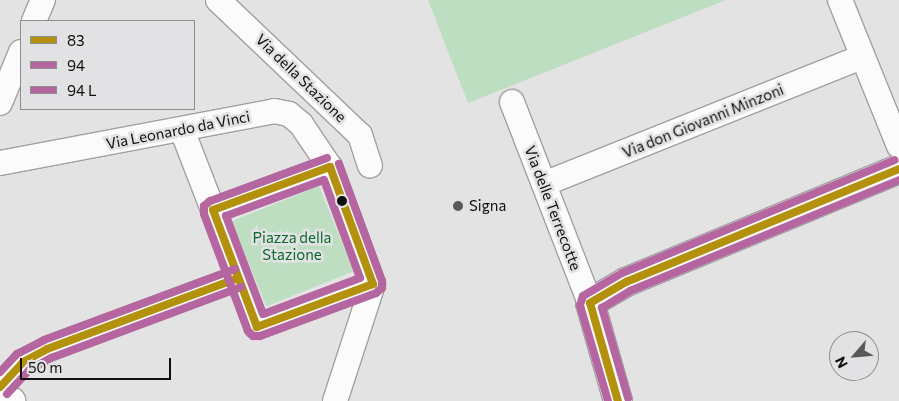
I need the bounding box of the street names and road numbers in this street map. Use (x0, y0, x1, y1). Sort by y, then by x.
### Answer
street label: Via della Stazione (252, 30, 350, 126)
street label: Via don Giovanni Minzoni (620, 80, 786, 162)
street label: Via Leonardo da Vinci (104, 107, 252, 153)
street label: Via delle Terrecotte (521, 143, 585, 273)

